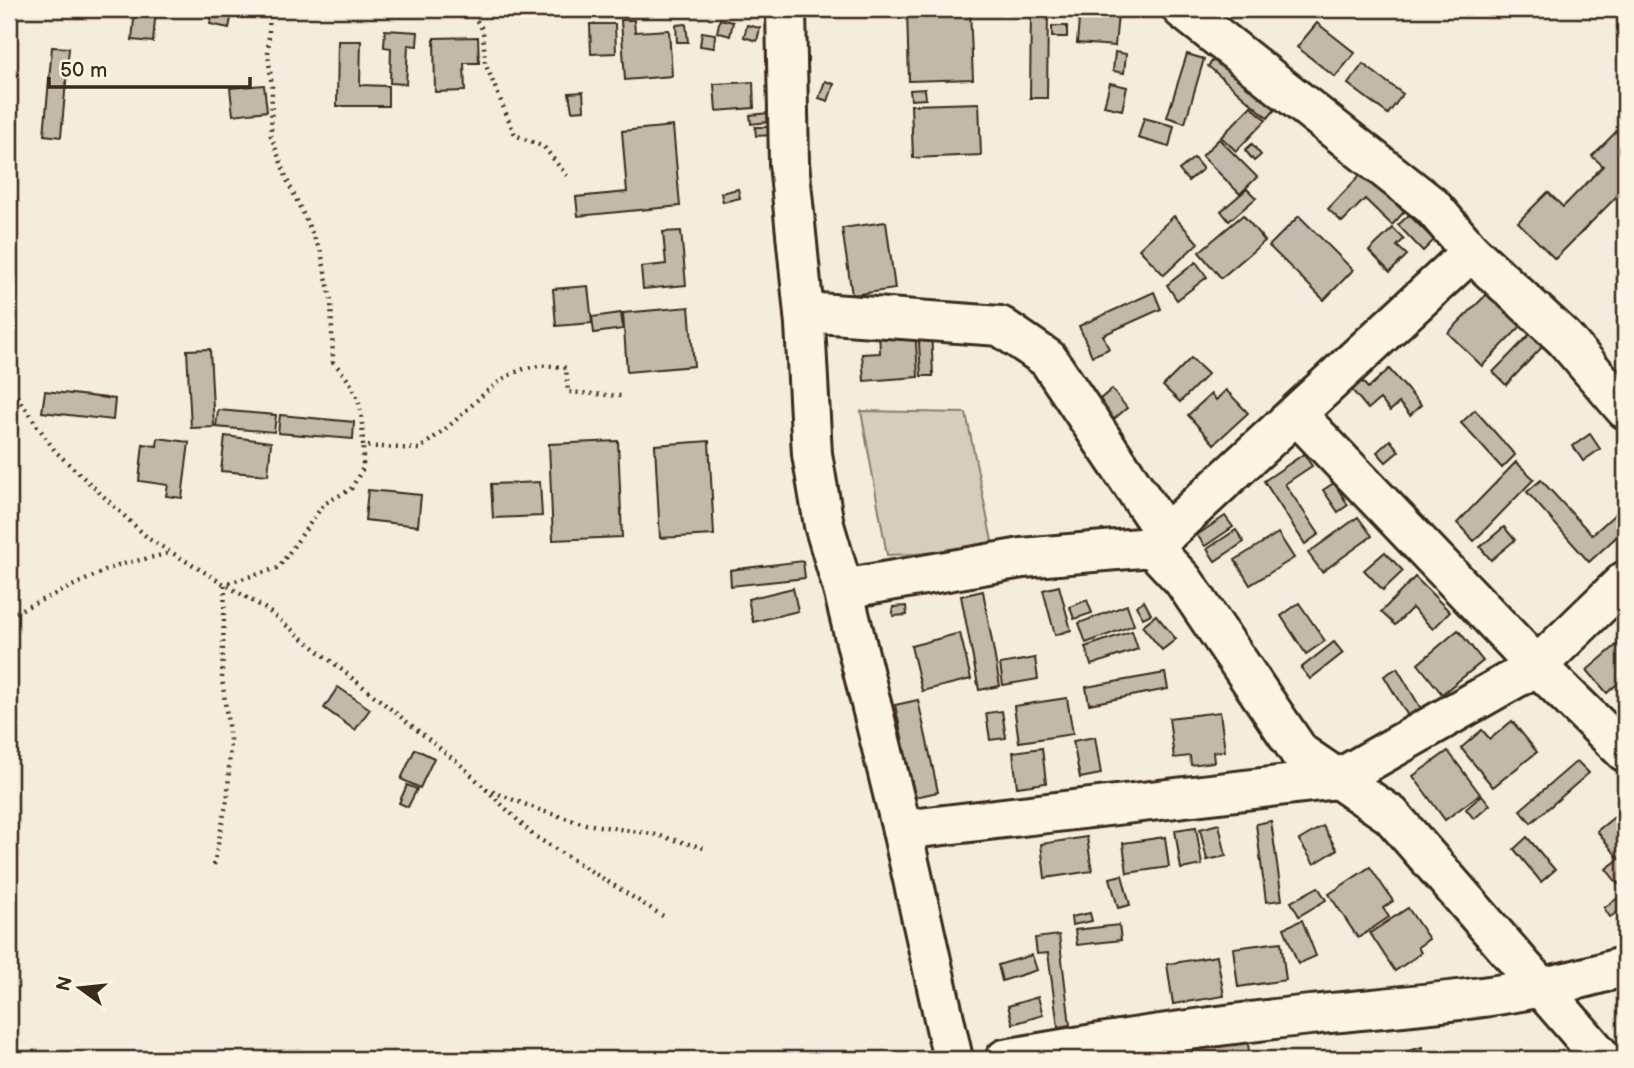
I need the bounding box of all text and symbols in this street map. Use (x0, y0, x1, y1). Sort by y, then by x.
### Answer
scale bar (49, 46, 250, 90)
text: 50 m (60, 58, 107, 83)
north arrow (46, 953, 116, 1023)
text: N (52, 974, 78, 994)

